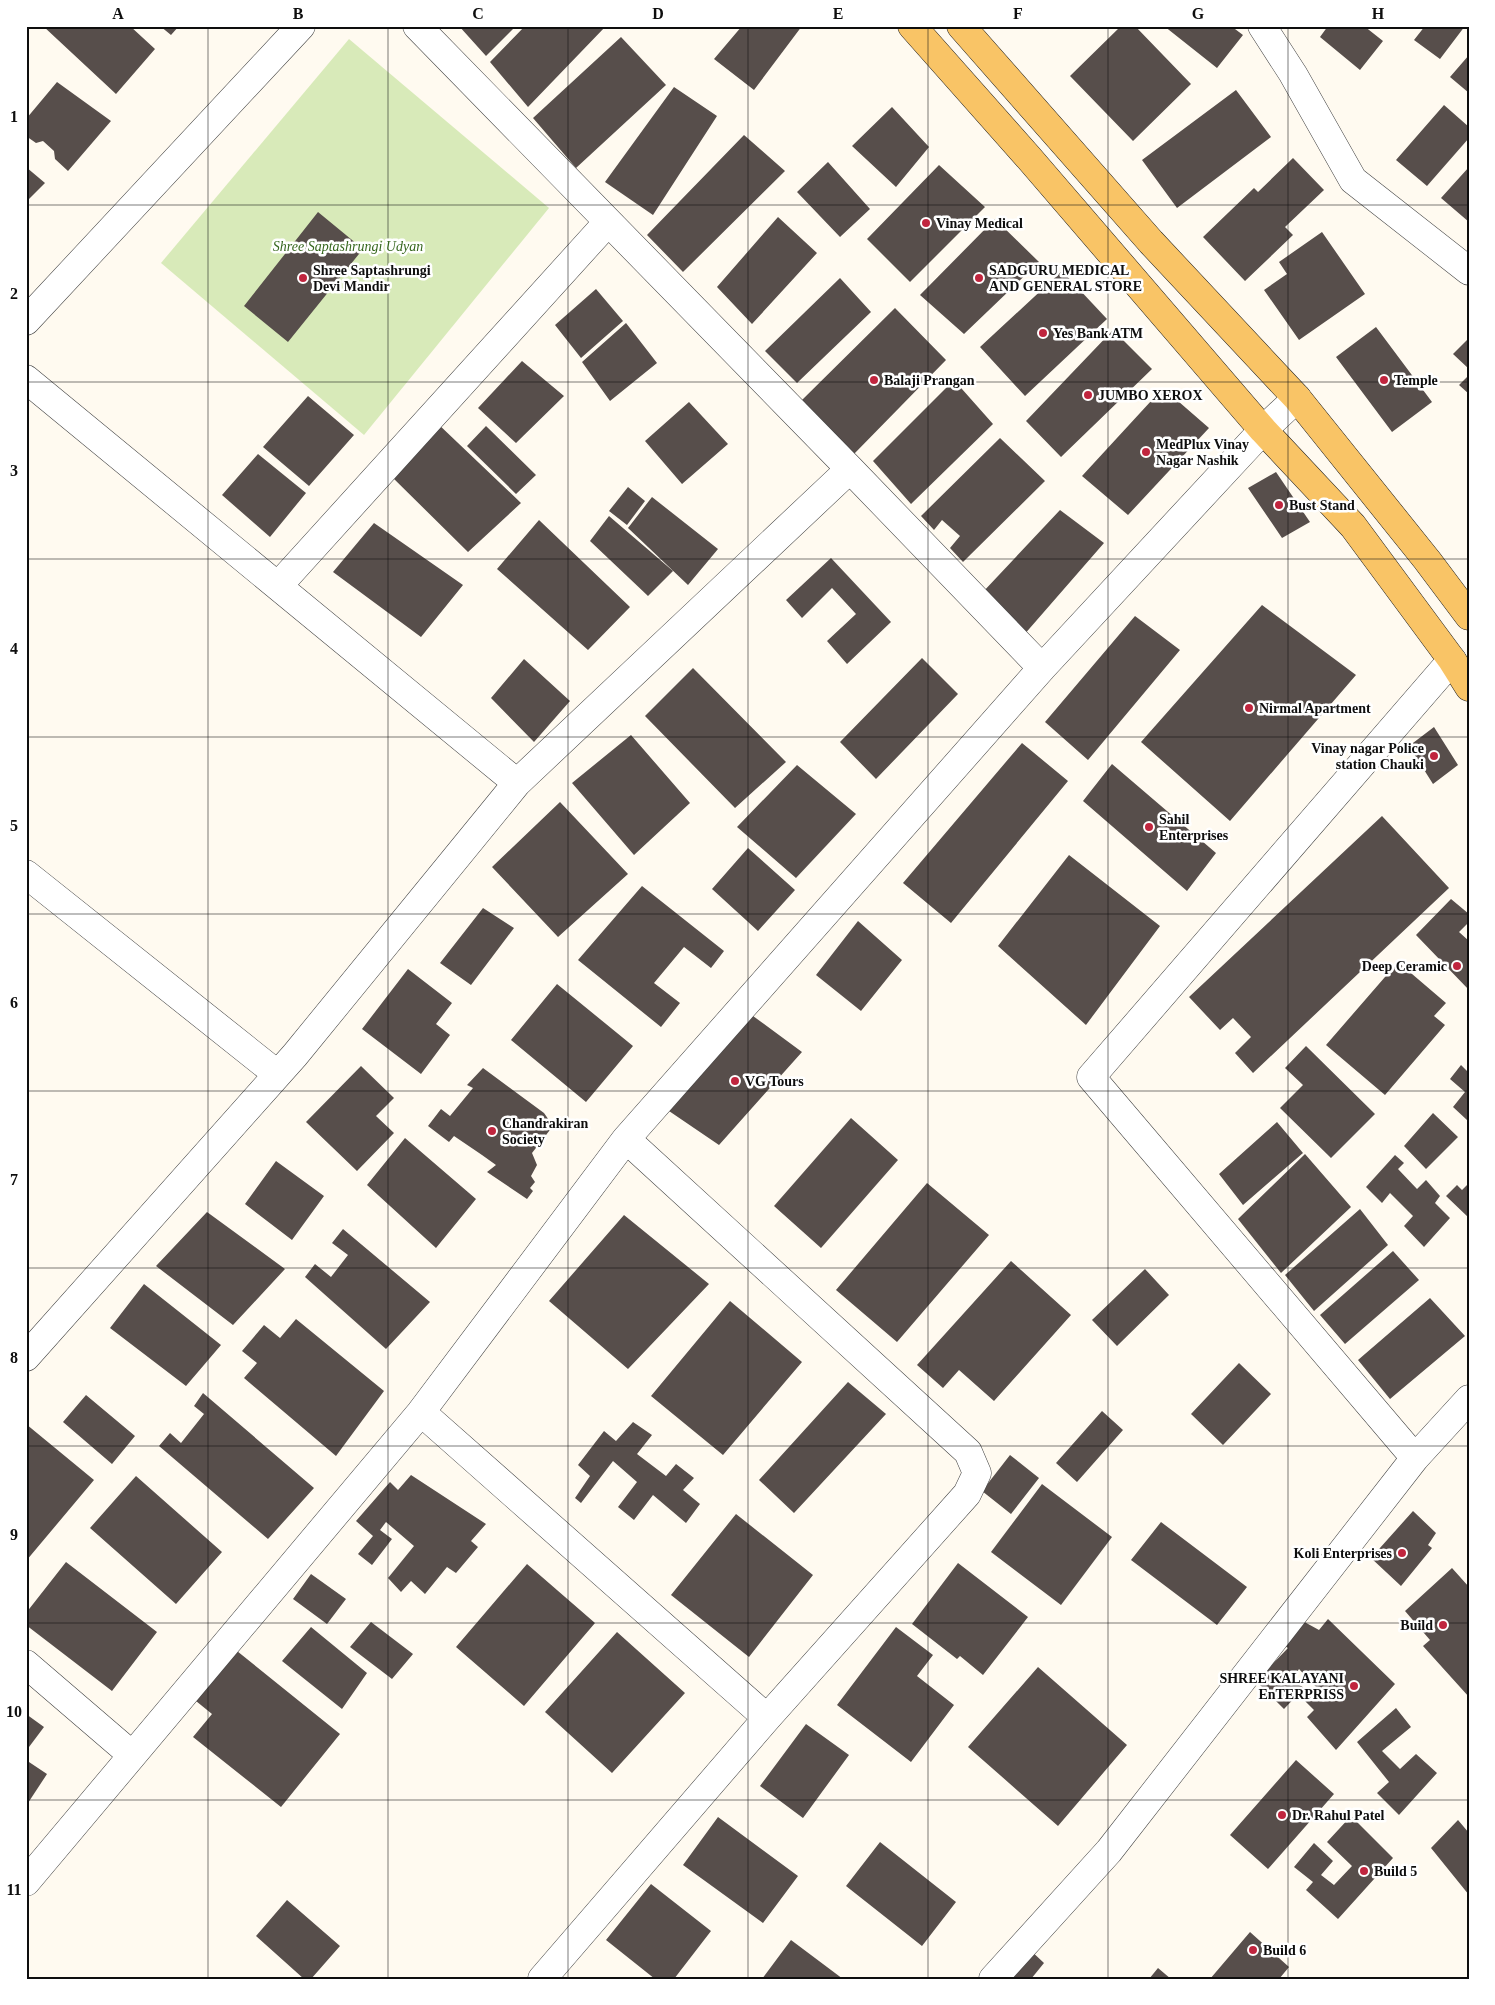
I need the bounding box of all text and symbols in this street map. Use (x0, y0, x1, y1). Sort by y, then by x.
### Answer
text: A (112, 5, 124, 22)
text: B (293, 5, 304, 22)
text: C (472, 5, 484, 22)
text: D (652, 5, 664, 22)
text: E (833, 5, 843, 22)
text: F (1013, 5, 1023, 22)
text: G (1192, 5, 1205, 22)
text: H (1372, 5, 1385, 22)
text: 1 (10, 108, 18, 125)
place label: Vinay Medical (936, 216, 1023, 231)
marker: Vinay Medical (920, 217, 932, 229)
park label: Shree Saptashrungi Udyan (273, 239, 423, 254)
place label: Shree Saptashrungi Devi Mandir (313, 263, 431, 294)
place label: SADGURU MEDICAL AND GENERAL STORE (989, 263, 1142, 294)
marker: Shree Saptashrungi Devi Mandir (297, 272, 309, 284)
marker: SADGURU MEDICAL AND GENERAL STORE (973, 272, 985, 284)
text: 2 (10, 285, 18, 302)
place label: Yes Bank ATM (1053, 326, 1143, 341)
marker: Yes Bank ATM (1037, 327, 1049, 339)
place label: Balaji Prangan (884, 373, 975, 388)
place label: Temple (1394, 373, 1438, 388)
marker: Balaji Prangan (868, 374, 880, 386)
marker: Temple (1378, 374, 1390, 386)
place label: JUMBO XEROX (1098, 388, 1203, 403)
marker: JUMBO XEROX (1082, 389, 1094, 401)
place label: MedPlux Vinay Nagar Nashik (1156, 437, 1249, 468)
marker: MedPlux Vinay Nagar Nashik (1140, 446, 1152, 458)
text: 3 (10, 462, 18, 479)
place label: Bust Stand (1289, 498, 1355, 513)
marker: Bust Stand (1273, 499, 1285, 511)
text: 4 (10, 640, 18, 657)
place label: Nirmal Apartment (1259, 701, 1371, 716)
marker: Nirmal Apartment (1243, 702, 1255, 714)
place label: Vinay nagar Police station Chauki (1311, 741, 1424, 772)
marker: Vinay nagar Police station Chauki (1428, 750, 1440, 762)
place label: Sahil Enterprises (1159, 812, 1229, 843)
text: 5 (10, 817, 18, 834)
marker: Sahil Enterprises (1143, 821, 1155, 833)
place label: Deep Ceramic (1362, 959, 1447, 974)
marker: Deep Ceramic (1451, 960, 1463, 972)
text: 6 (10, 994, 18, 1011)
place label: VG Tours (745, 1074, 804, 1089)
marker: VG Tours (729, 1075, 741, 1087)
place label: Chandrakiran Society (502, 1116, 589, 1147)
marker: Chandrakiran Society (486, 1125, 498, 1137)
text: 7 (10, 1171, 18, 1188)
text: 8 (10, 1349, 18, 1366)
text: 9 (10, 1526, 18, 1543)
place label: Koli Enterprises (1294, 1546, 1393, 1561)
marker: Koli Enterprises (1396, 1547, 1408, 1559)
place label: Build (1400, 1618, 1433, 1633)
marker: Build (1437, 1619, 1449, 1631)
place label: SHREE KALAYANI EnTERPRISS (1219, 1671, 1344, 1702)
marker: SHREE KALAYANI EnTERPRISS (1348, 1680, 1360, 1692)
text: 10 (6, 1703, 22, 1720)
place label: Dr. Rahul Patel (1292, 1808, 1385, 1823)
marker: Dr. Rahul Patel (1276, 1809, 1288, 1821)
place label: Build 5 (1374, 1864, 1417, 1879)
marker: Build 5 (1358, 1865, 1370, 1877)
text: 11 (6, 1881, 22, 1898)
place label: Build 6 (1263, 1943, 1306, 1958)
marker: Build 6 (1247, 1944, 1259, 1956)

